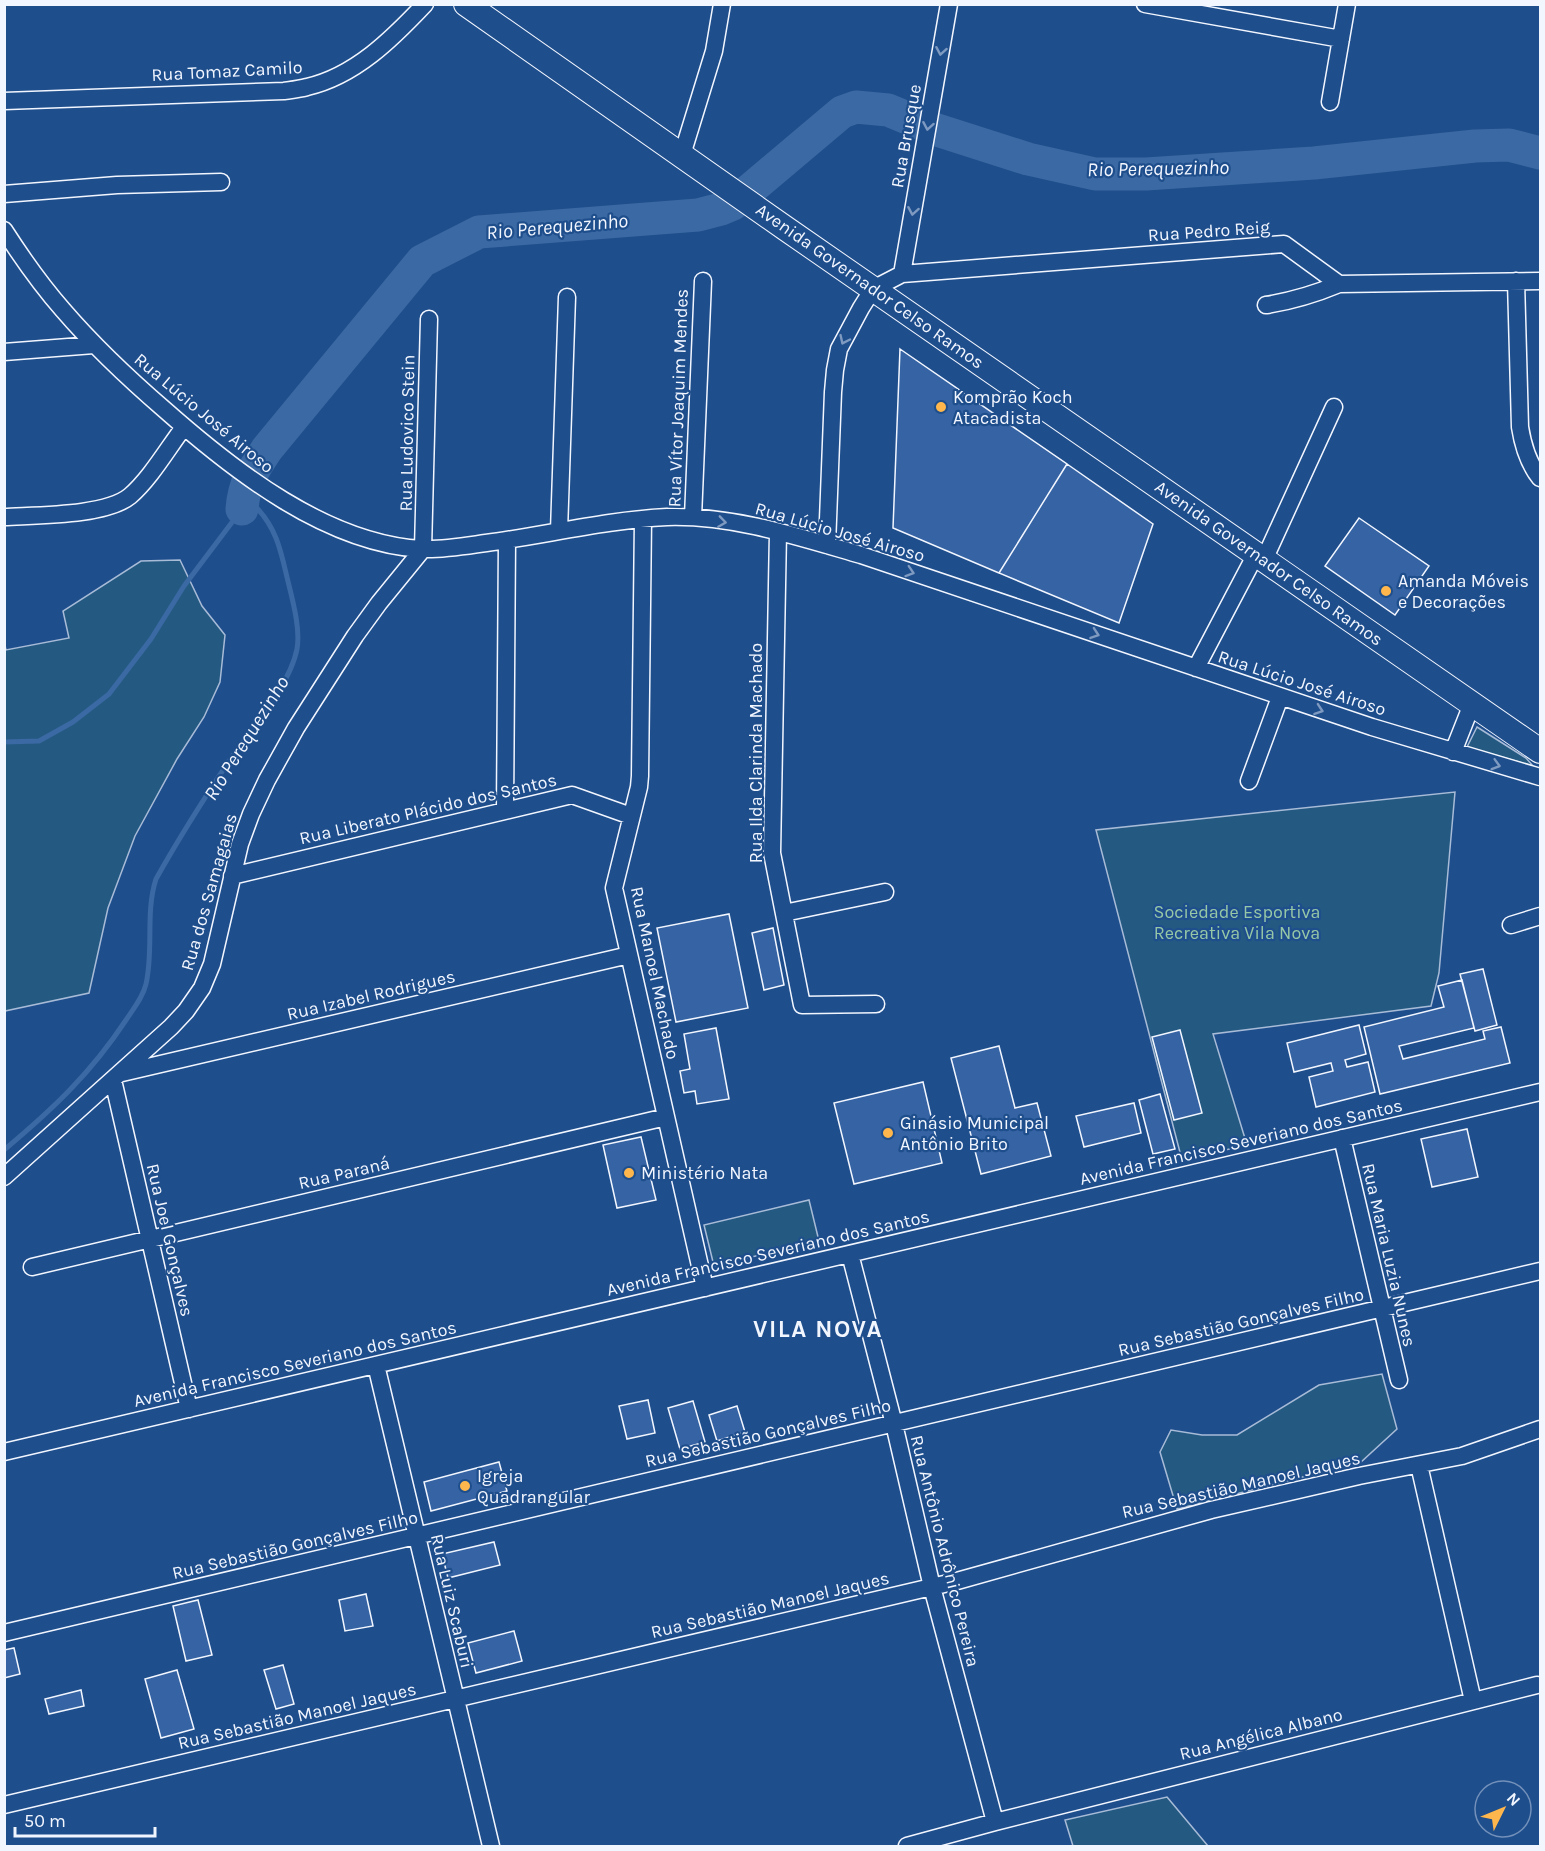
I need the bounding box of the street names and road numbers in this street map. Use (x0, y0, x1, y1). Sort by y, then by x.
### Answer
street label: Rua Tomaz Camilo (151, 56, 303, 86)
street label: Rua Brusque (886, 82, 926, 190)
street label: Avenida Governador Celso Ramos (752, 199, 988, 373)
street label: Rua Pedro Reig (1147, 216, 1271, 246)
street label: Rua Vítor Joaquim Mendes (663, 288, 693, 508)
street label: Rua Lúcio José Airoso (130, 348, 278, 478)
street label: Rua Ludovico Stein (395, 354, 419, 512)
street label: Avenida Governador Celso Ramos (1151, 476, 1387, 650)
street label: Rua Lúcio José Airoso (753, 497, 927, 567)
street label: Rua Ilda Clarinda Machado (745, 643, 767, 863)
street label: Rua Lúcio José Airoso (1215, 645, 1389, 721)
street label: Rua Liberato Plácido dos Santos (297, 769, 559, 849)
street label: Rua dos Samagaias (176, 811, 242, 973)
street label: Rua Manoel Machado (626, 885, 684, 1061)
street label: Rua Izabel Rodrigues (285, 965, 457, 1025)
street label: Avenida Francisco Severiano dos Santos (1077, 1094, 1405, 1190)
street label: Rua Paraná (296, 1152, 392, 1194)
street label: Rua Maria Luzia Nunes (1357, 1161, 1421, 1349)
street label: Rua Joel Gonçalves (142, 1162, 198, 1318)
street label: Avenida Francisco Severiano dos Santos (604, 1205, 932, 1301)
street label: Rua Sebastião Gonçalves Filho (1116, 1283, 1366, 1361)
street label: Avenida Francisco Severiano dos Santos (131, 1316, 459, 1412)
street label: Rua Sebastião Gonçalves Filho (643, 1394, 893, 1472)
street label: Rua Antônio Adrônico Pereira (906, 1433, 984, 1669)
street label: Rua Sebastião Manoel Jaques (1120, 1447, 1362, 1523)
street label: Rua Sebastião Gonçalves Filho (170, 1506, 420, 1584)
street label: Rua Luiz Scaburi (426, 1532, 478, 1670)
street label: Rua Sebastião Manoel Jaques (649, 1567, 891, 1643)
street label: Rua Sebastião Manoel Jaques (176, 1678, 418, 1754)
street label: Rua Angélica Albano (1177, 1703, 1345, 1765)

